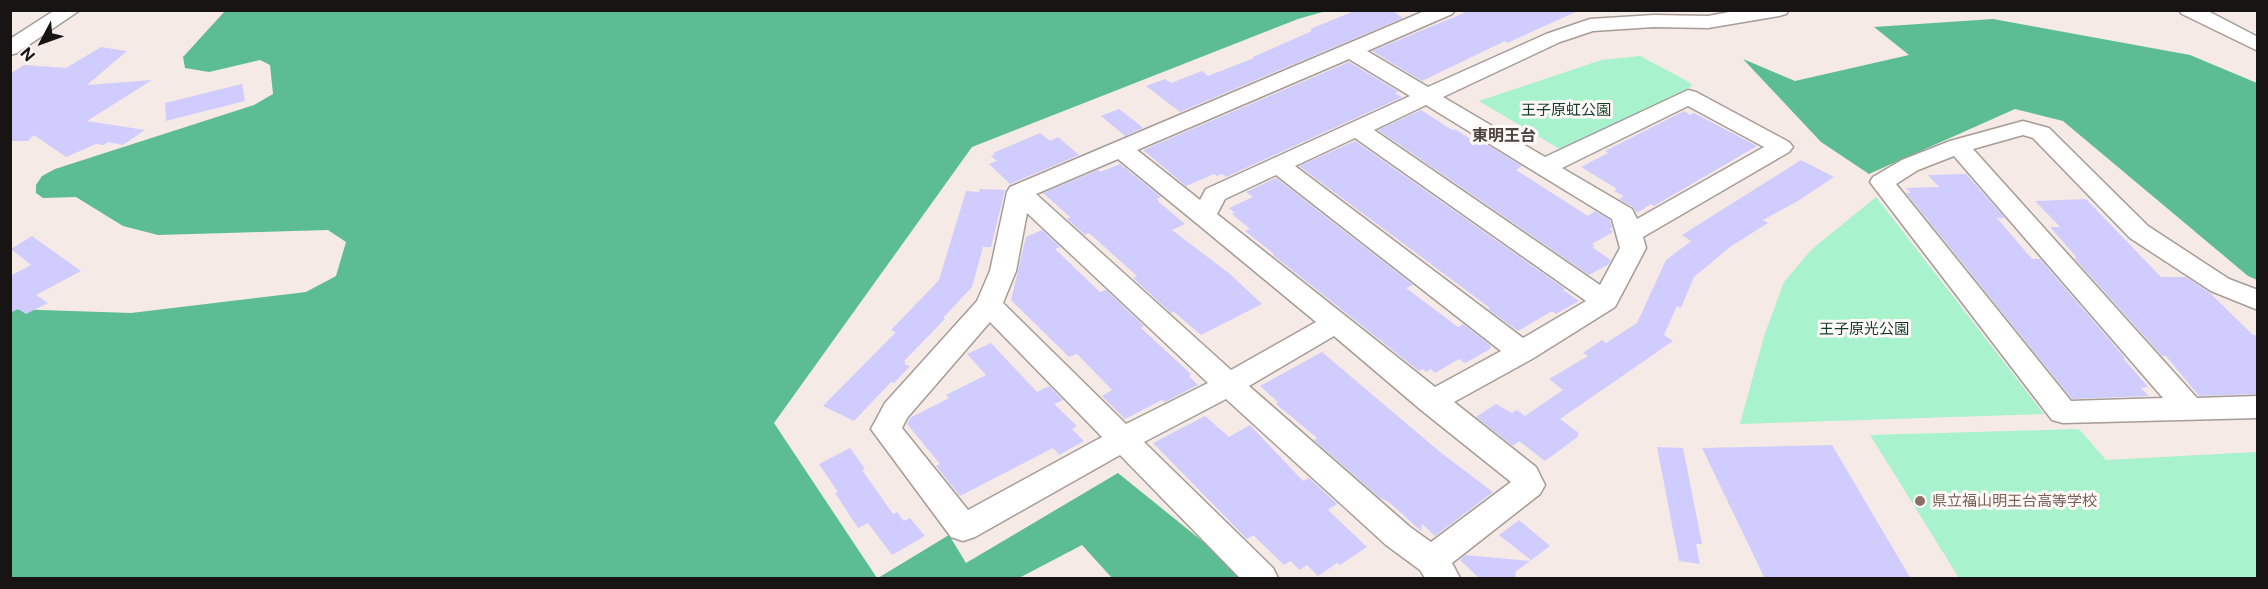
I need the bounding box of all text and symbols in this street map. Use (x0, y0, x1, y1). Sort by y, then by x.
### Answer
north arrow (12, 12, 72, 72)
text: N (17, 43, 39, 65)
park label: 王子原虹公園 (1521, 101, 1611, 119)
district label: 東明王台 (1472, 126, 1536, 146)
park label: 王子原光公園 (1819, 320, 1909, 338)
place label: 県立福山明王台高等学校 (1932, 492, 2097, 510)
marker: 県立福山明王台高等学校 (1913, 494, 1927, 508)

